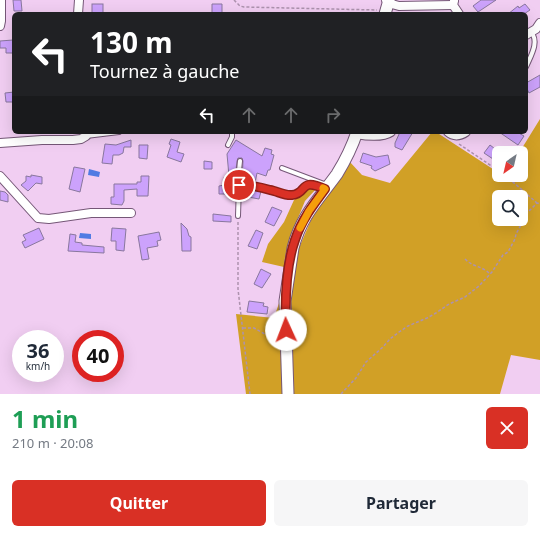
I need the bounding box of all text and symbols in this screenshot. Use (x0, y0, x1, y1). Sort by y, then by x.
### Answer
text: 130 m (90, 23, 173, 61)
icon: left (24, 28, 76, 80)
text: Tournez à gauche (90, 59, 239, 83)
icon: left (196, 104, 218, 126)
icon: ahead (238, 104, 260, 126)
icon: ahead (280, 104, 302, 126)
icon: right (322, 104, 344, 126)
north arrow (492, 146, 528, 182)
map controls (492, 146, 528, 226)
pin (222, 168, 256, 202)
icon: arrive (228, 174, 250, 196)
button: search (492, 190, 528, 226)
position arrow (265, 309, 307, 351)
speed limit sign: 40 (72, 330, 124, 382)
text: 36 (27, 337, 49, 364)
text: km/h (26, 359, 50, 373)
text: 1 min (12, 402, 78, 435)
button: close (486, 407, 528, 449)
text: 210 m · 20:08 (12, 434, 93, 452)
button: Quitter (12, 480, 266, 526)
button: Partager (274, 480, 528, 526)

